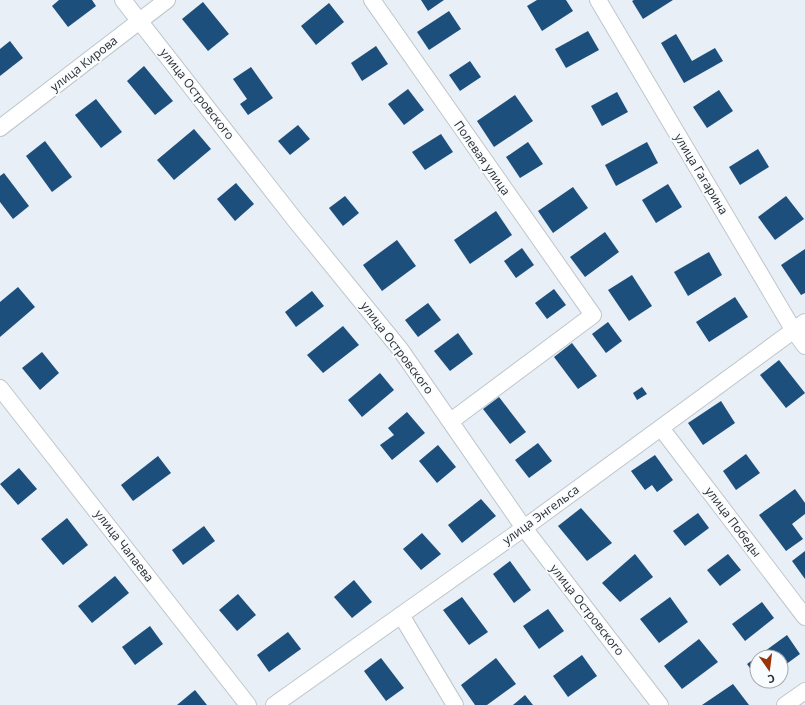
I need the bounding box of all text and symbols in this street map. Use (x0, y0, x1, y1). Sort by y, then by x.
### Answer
street label: улица Кирова (47, 32, 121, 95)
street label: улица Островского (156, 45, 238, 143)
street label: Полевая улица (450, 117, 514, 198)
street label: улица Гагарина (671, 130, 732, 217)
street label: улица Островского (357, 298, 438, 397)
street label: улица Энгельса (499, 481, 583, 548)
street label: улица Победы (701, 483, 765, 560)
street label: улица Чапаева (91, 506, 158, 585)
street label: улица Островского (546, 561, 628, 659)
north arrow (749, 649, 789, 689)
text: С (766, 671, 777, 687)

